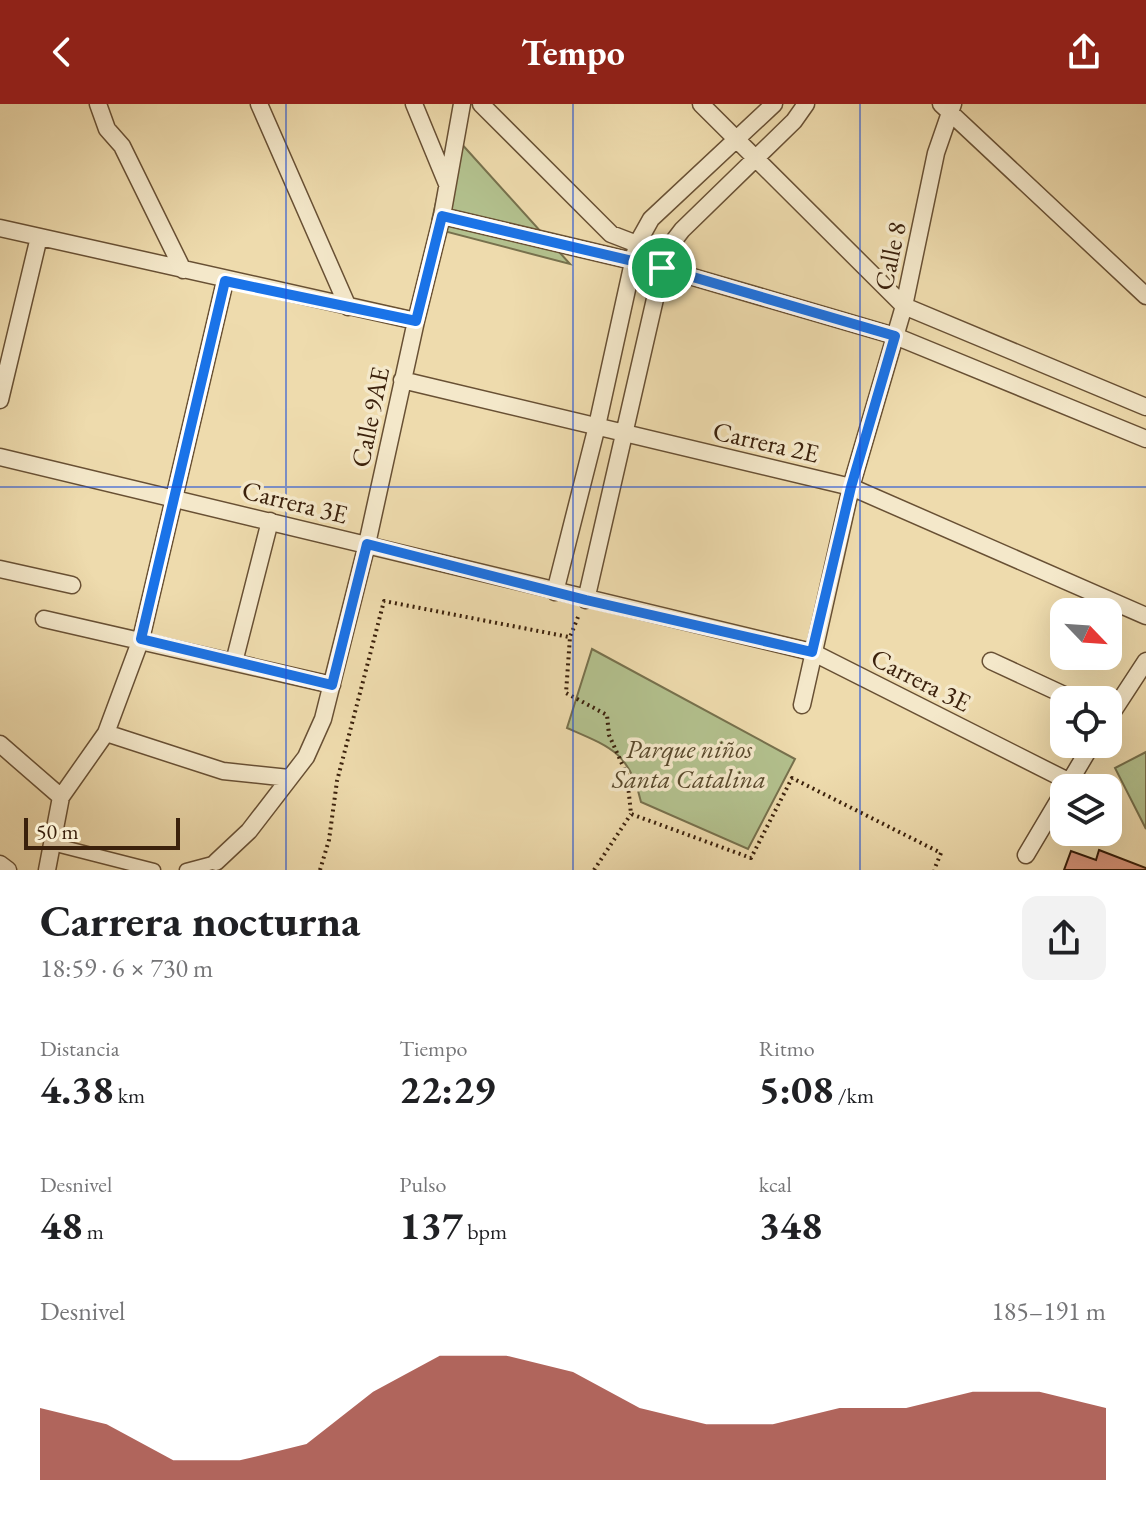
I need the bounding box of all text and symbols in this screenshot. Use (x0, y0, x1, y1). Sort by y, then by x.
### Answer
text: Tempo (521, 29, 625, 76)
icon: back (40, 30, 84, 74)
icon: share (1062, 30, 1106, 74)
street label: Calle 8 (866, 219, 914, 293)
pin (628, 234, 696, 302)
icon: arrive (640, 246, 684, 290)
street label: Calle 9AE (343, 363, 397, 470)
street label: Carrera 2E (710, 413, 823, 471)
street label: Carrera 3E (239, 472, 352, 532)
north arrow (1050, 598, 1122, 670)
map controls (1050, 598, 1122, 846)
street label: Carrera 3E (865, 640, 977, 720)
button: locate (1050, 686, 1122, 758)
park label: Parque niños Santa Catalina (611, 732, 766, 796)
button: layers (1050, 774, 1122, 846)
scale bar (24, 814, 180, 850)
text: 50 m (36, 817, 79, 846)
text: Carrera nocturna (40, 892, 360, 949)
button: share (1022, 896, 1106, 980)
text: 18:59 · 6 × 730 m (40, 951, 213, 985)
text: Distancia (40, 1034, 120, 1063)
text: Tiempo (399, 1034, 467, 1063)
text: Ritmo (759, 1034, 815, 1063)
text: 4.38 (40, 1063, 113, 1115)
text: 22:29 (399, 1063, 495, 1115)
text: 5:08 (759, 1063, 833, 1115)
text: km (113, 1081, 145, 1110)
text: /km (833, 1081, 874, 1110)
text: Desnivel (40, 1170, 112, 1199)
text: Pulso (399, 1170, 446, 1199)
text: kcal (759, 1170, 792, 1199)
text: 48 (40, 1199, 82, 1251)
text: 137 (399, 1199, 463, 1251)
text: 348 (759, 1199, 822, 1251)
text: m (82, 1217, 104, 1246)
text: bpm (463, 1217, 507, 1246)
text: Desnivel (40, 1294, 125, 1328)
text: 185–191 m (991, 1294, 1106, 1328)

